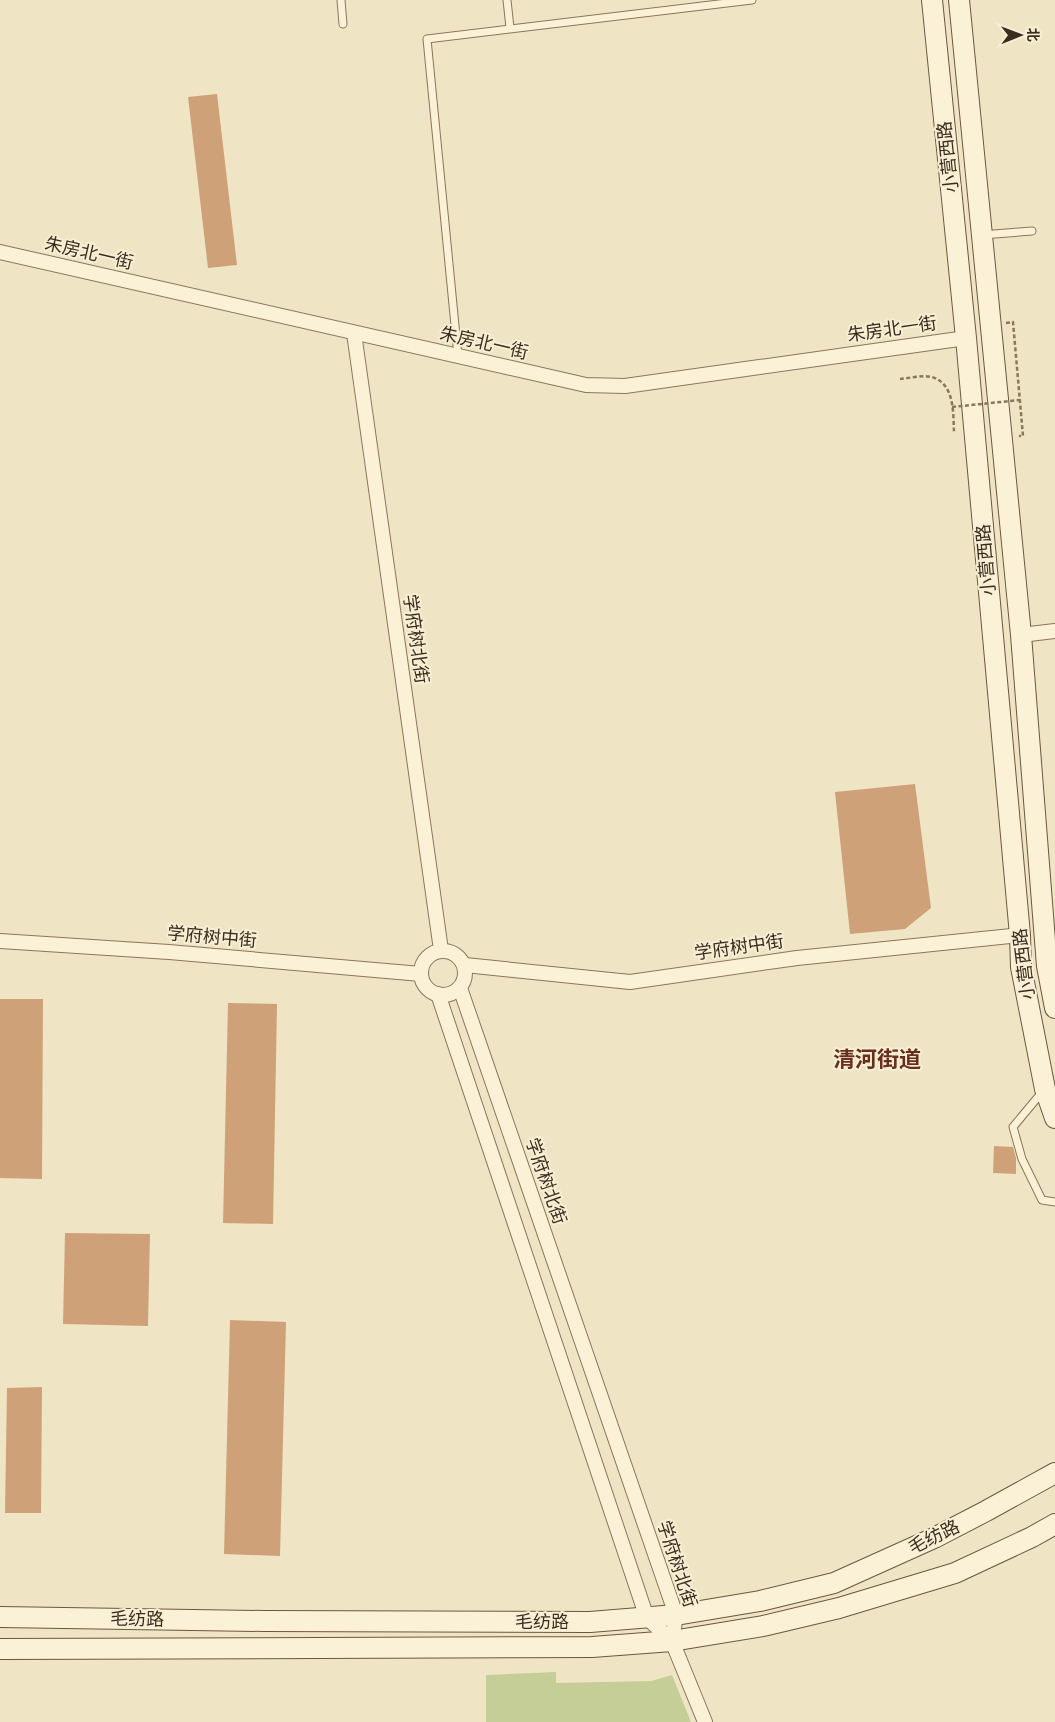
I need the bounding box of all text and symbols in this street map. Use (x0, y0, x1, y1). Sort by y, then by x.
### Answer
north arrow (995, 10, 1045, 60)
text: 北 (1025, 28, 1041, 42)
street label: 小营西路 (933, 120, 962, 194)
street label: 朱房北一街 (43, 232, 135, 273)
street label: 朱房北一街 (846, 312, 938, 345)
street label: 朱房北一街 (438, 322, 530, 363)
street label: 小营西路 (972, 523, 999, 597)
street label: 学府树北街 (400, 593, 433, 685)
street label: 学府树中街 (166, 922, 258, 951)
street label: 小营西路 (1009, 927, 1038, 1001)
street label: 学府树中街 (693, 930, 785, 963)
district label: 清河街道 (833, 1047, 921, 1072)
street label: 学府树北街 (522, 1135, 571, 1227)
street label: 毛纺路 (905, 1515, 963, 1558)
street label: 学府树北街 (654, 1518, 701, 1610)
street label: 毛纺路 (110, 1608, 164, 1629)
street label: 毛纺路 (515, 1611, 569, 1632)

